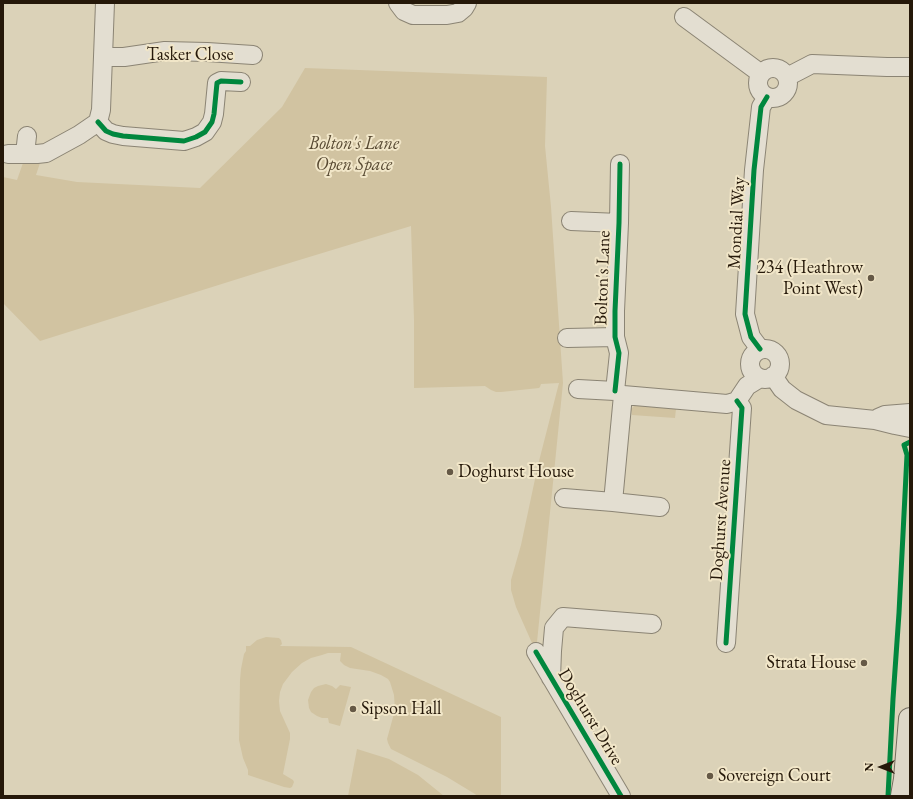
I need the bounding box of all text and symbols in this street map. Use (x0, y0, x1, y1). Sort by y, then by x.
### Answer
street label: Tasker Close (146, 44, 234, 66)
park label: Bolton's Lane Open Space (309, 133, 399, 176)
street label: Mondial Way (724, 176, 750, 270)
street label: Bolton's Lane (591, 230, 615, 326)
place label: 234 (Heathrow Point West) (757, 257, 863, 300)
marker: 234 (Heathrow Point West) (866, 273, 876, 283)
street label: Doghurst Avenue (706, 458, 736, 582)
place label: Doghurst House (458, 461, 574, 483)
marker: Doghurst House (445, 467, 455, 477)
place label: Strata House (767, 652, 856, 674)
marker: Strata House (859, 658, 869, 668)
street label: Doghurst Drive (553, 665, 627, 769)
place label: Sipson Hall (361, 698, 441, 720)
marker: Sipson Hall (348, 704, 358, 714)
north arrow (861, 747, 901, 787)
text: N (862, 763, 876, 771)
place label: Sovereign Court (718, 765, 831, 787)
marker: Sovereign Court (705, 771, 715, 781)

